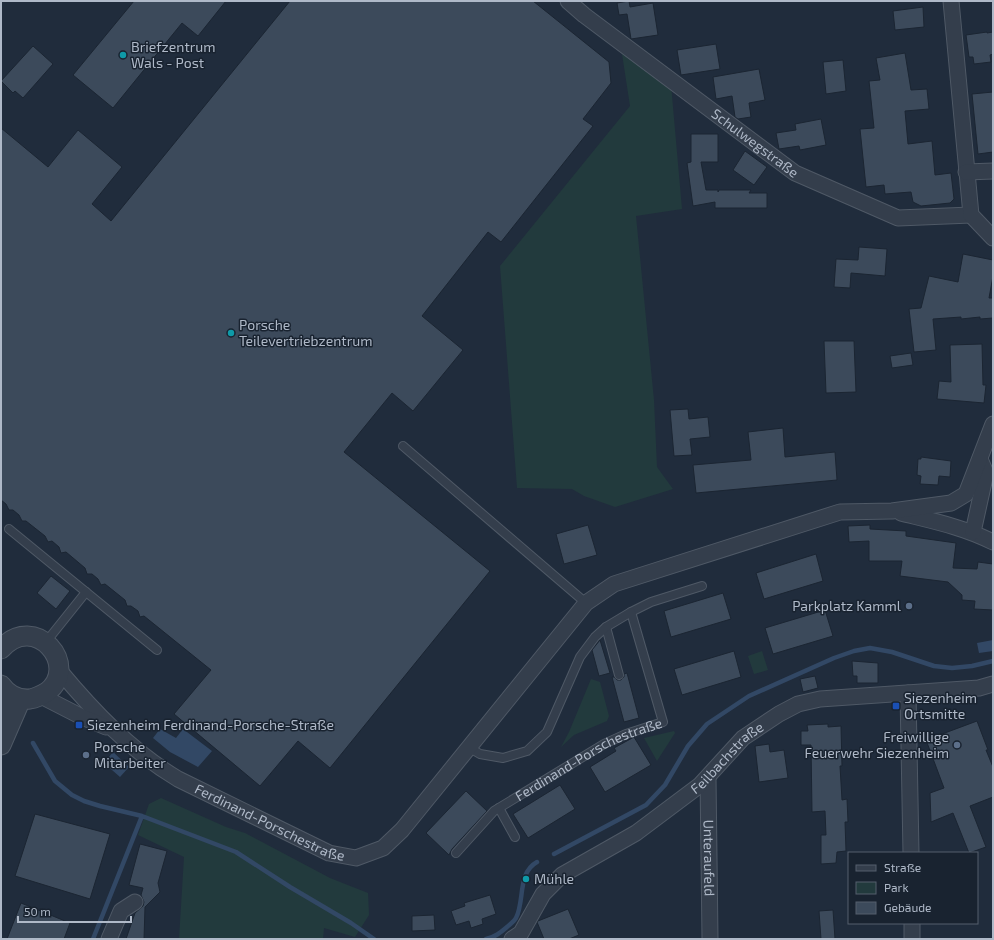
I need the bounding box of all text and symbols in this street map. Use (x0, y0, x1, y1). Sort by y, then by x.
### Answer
place label: Briefzentrum Wals - Post (131, 38, 216, 71)
marker: Briefzentrum Wals - Post (118, 50, 128, 60)
street label: Schulwegstraße (709, 105, 802, 181)
place label: Porsche Teilevertriebzentrum (239, 316, 373, 349)
marker: Porsche Teilevertriebzentrum (226, 328, 236, 338)
place label: Parkplatz Kamml (792, 597, 902, 614)
marker: Parkplatz Kamml (904, 601, 914, 611)
place label: Siezenheim Ortsmitte (904, 689, 977, 722)
marker: Siezenheim Ortsmitte (891, 701, 901, 711)
street label: Ferdinand-Porschestraße (512, 714, 664, 804)
place label: Siezenheim Ferdinand-Porsche-Straße (87, 716, 334, 733)
street label: Feilbachstraße (687, 718, 766, 797)
marker: Siezenheim Ferdinand-Porsche-Straße (74, 720, 84, 730)
place label: Freiwillige Feuerwehr Siezenheim (804, 728, 949, 761)
place label: Porsche Mitarbeiter (94, 738, 166, 771)
marker: Freiwillige Feuerwehr Siezenheim (952, 740, 962, 750)
marker: Porsche Mitarbeiter (81, 750, 91, 760)
street label: Ferdinand-Porschestraße (192, 780, 346, 864)
street label: Unteraufeld (701, 820, 718, 896)
legend (848, 852, 978, 924)
text: Straße (884, 860, 921, 874)
place label: Mühle (534, 870, 574, 887)
marker: Mühle (521, 874, 531, 884)
text: Park (884, 880, 909, 894)
scale bar (18, 898, 131, 924)
text: Gebäude (884, 900, 932, 914)
text: 50 m (24, 904, 51, 918)

